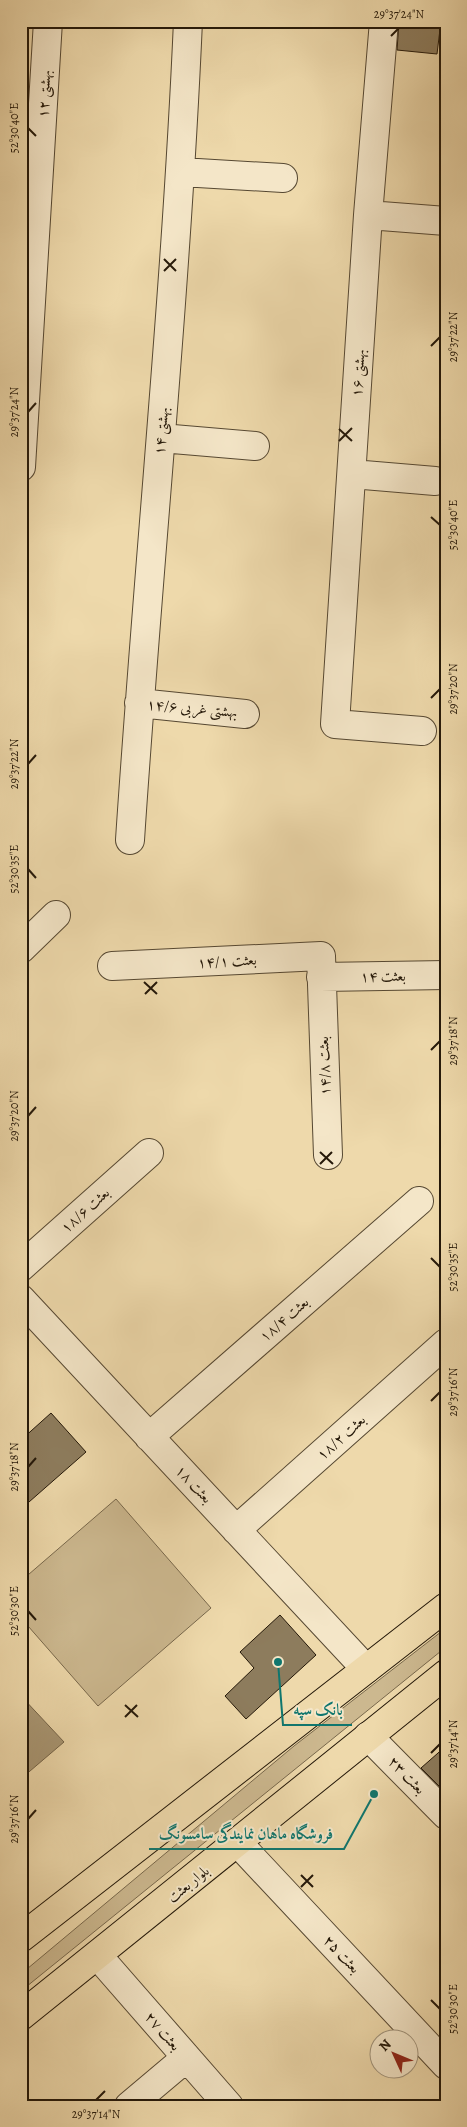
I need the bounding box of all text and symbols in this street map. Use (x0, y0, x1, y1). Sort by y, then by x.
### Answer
text: 29°37'24"N (374, 6, 424, 22)
street label: ۱۲ بهشتی (33, 70, 56, 119)
text: 52°30'40"E (6, 103, 22, 153)
text: 29°37'22"N (445, 311, 461, 362)
street label: ۱۶ بهشتی (346, 348, 371, 398)
text: 29°37'24"N (6, 387, 22, 437)
street label: ۱۴ بهشتی (149, 406, 174, 456)
text: 52°30'40"E (445, 500, 461, 550)
text: 29°37'20"N (445, 663, 461, 715)
street label: ۱۴/۶ بهشتی غربی (146, 694, 238, 723)
text: 29°37'22"N (6, 738, 22, 789)
text: 52°30'35"E (6, 845, 22, 893)
street label: ۱۴/۱ بعثت (197, 949, 257, 973)
street label: بعثت ۱۴ (360, 966, 406, 986)
text: 29°37'18"N (445, 1016, 461, 1066)
street label: ۱۴/۸ بعثت (313, 1036, 335, 1096)
text: 29°37'20"N (6, 1090, 22, 1142)
street label: ۱۸/۶ بعثت (56, 1183, 114, 1237)
text: 52°30'35"E (445, 1243, 461, 1291)
street label: ۱۸/۴ بعثت (255, 1292, 313, 1346)
text: 29°37'16"N (445, 1367, 461, 1416)
street label: ۱۸/۲ بعثت (312, 1410, 370, 1464)
text: 29°37'18"N (6, 1442, 22, 1492)
street label: بعثت ۱۸ (171, 1460, 217, 1508)
text: 52°30'30"E (6, 1586, 22, 1636)
callout: بانک سپه (283, 1694, 352, 1725)
text: بانک سپه (293, 1699, 343, 1721)
text: 29°37'14"N (445, 1719, 461, 1768)
street label: ۲۳ بعثت (384, 1752, 430, 1799)
text: 29°37'16"N (6, 1794, 22, 1843)
callout: فروشگاه ماهان نمایندگی سامسونگ (149, 1818, 344, 1849)
text: فروشگاه ماهان نمایندگی سامسونگ (159, 1821, 333, 1845)
street label: بلوار بعثت (163, 1861, 213, 1907)
street label: ۲۵ بعثت (319, 1930, 365, 1978)
text: 52°30'30"E (445, 1984, 461, 2034)
street label: ۲۷ بعثت (140, 2007, 186, 2055)
north arrow (370, 2030, 420, 2080)
text: N (375, 2035, 395, 2056)
text: 29°37'14"N (72, 2106, 121, 2122)

